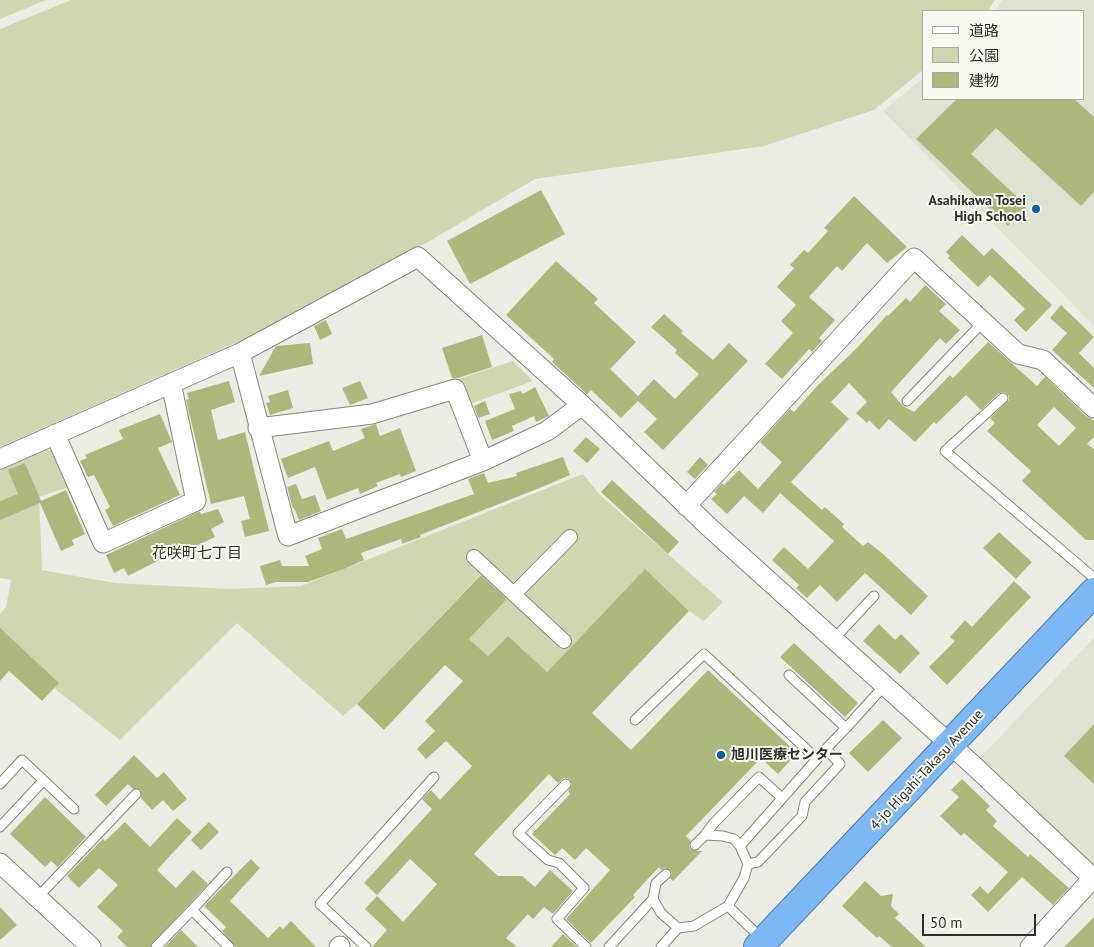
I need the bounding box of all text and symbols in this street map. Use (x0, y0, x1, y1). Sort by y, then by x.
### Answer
legend (922, 10, 1084, 100)
text: 道路 (969, 21, 999, 40)
text: 公園 (969, 46, 999, 65)
text: 建物 (969, 71, 999, 90)
place label: Asahikawa Tosei High School (928, 193, 1026, 226)
marker: Asahikawa Tosei High School (1030, 203, 1042, 215)
district label: 花咲町七丁目 (152, 545, 242, 563)
street label: 4-jo Higahi-Takasu Avenue (867, 706, 987, 834)
place label: 旭川医療センター (731, 747, 843, 763)
marker: 旭川医療センター (715, 749, 727, 761)
scale bar (924, 904, 1038, 936)
text: 50 m (930, 913, 963, 932)

